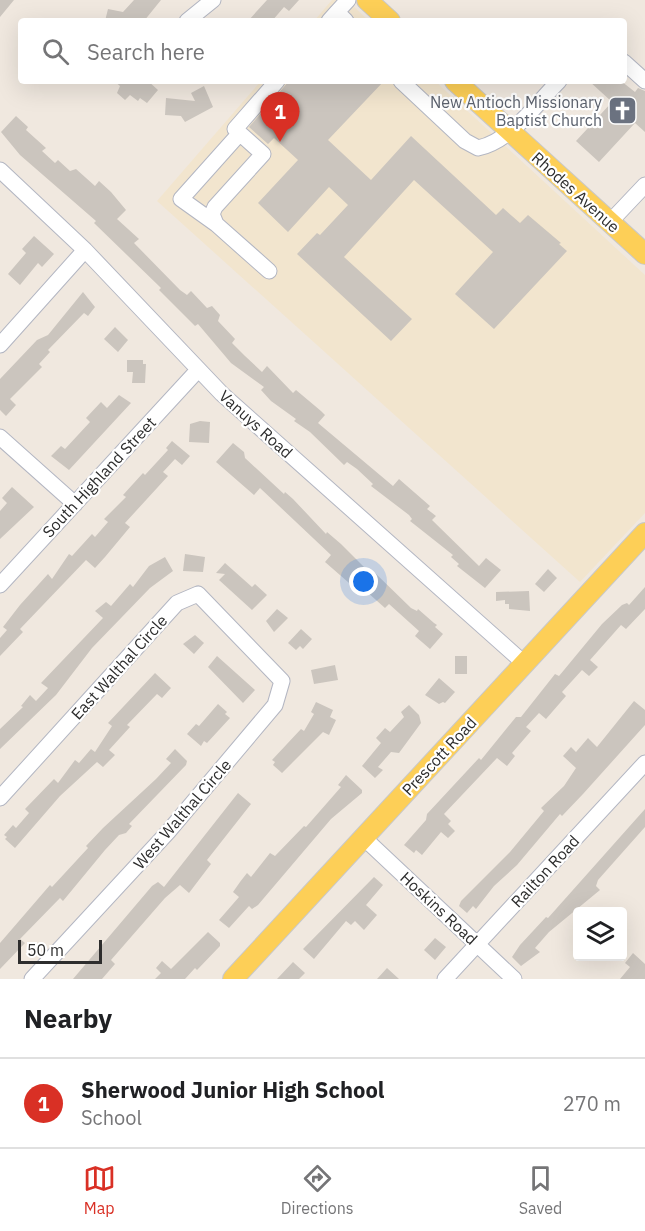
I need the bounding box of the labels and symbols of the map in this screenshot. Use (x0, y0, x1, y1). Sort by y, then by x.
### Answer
pin: 1 (260, 92, 300, 142)
place label: New Antioch Missionary Baptist Church (430, 92, 602, 130)
church icon: New Antioch Missionary Baptist Church (607, 95, 639, 127)
street label: Rhodes Avenue (528, 147, 624, 237)
street label: Vanuys Road (215, 386, 297, 462)
street label: South Highland Street (38, 413, 160, 541)
your location (349, 567, 378, 596)
street label: East Walthal Circle (67, 610, 171, 724)
street label: Prescott Road (397, 712, 481, 800)
street label: West Walthal Circle (129, 755, 235, 873)
street label: Railton Road (507, 831, 583, 911)
street label: Hoskins Road (396, 867, 482, 949)
scale bar (18, 937, 102, 964)

